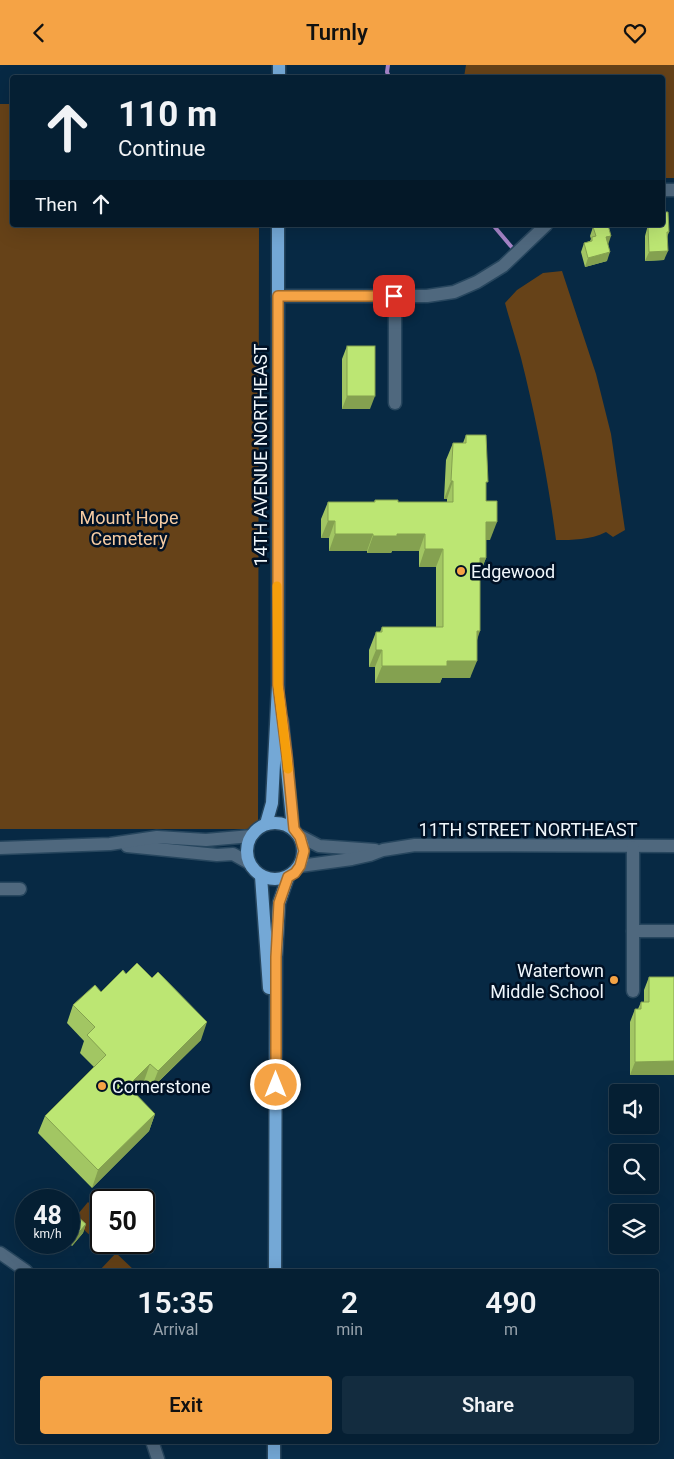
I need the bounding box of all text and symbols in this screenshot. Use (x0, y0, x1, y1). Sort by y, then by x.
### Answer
icon: back (25, 19, 53, 47)
icon: heart (621, 19, 649, 47)
text: Turnly (306, 20, 368, 45)
text: 110 m (118, 94, 217, 135)
icon: ahead (35, 95, 100, 160)
text: Continue (118, 136, 206, 161)
icon: ahead (87, 190, 115, 218)
text: Then (35, 193, 77, 216)
pin (373, 275, 415, 317)
icon: arrive (380, 282, 408, 310)
street label: 14TH AVENUE NORTHEAST (250, 343, 271, 566)
park label: Mount Hope Cemetery (80, 507, 178, 549)
place label: Edgewood (471, 561, 555, 582)
marker: Edgewood (455, 565, 467, 577)
street label: 11TH STREET NORTHEAST (419, 819, 638, 840)
place label: Watertown Middle School (490, 960, 604, 1002)
marker: Watertown Middle School (608, 974, 620, 986)
position arrow (249, 1058, 301, 1110)
place label: Cornerstone (112, 1076, 210, 1097)
marker: Cornerstone (96, 1080, 108, 1092)
map controls (609, 1084, 659, 1254)
button: sound (609, 1084, 659, 1134)
button: search (609, 1144, 659, 1194)
speed limit sign: 50 (90, 1189, 155, 1254)
text: 48 (33, 1201, 62, 1230)
button: layers (609, 1204, 659, 1254)
text: km/h (33, 1227, 62, 1241)
text: 15:35 (137, 1285, 214, 1320)
text: 2 (341, 1285, 358, 1320)
text: 490 (485, 1285, 537, 1320)
text: Arrival (153, 1320, 198, 1339)
text: min (336, 1320, 363, 1339)
text: m (504, 1320, 518, 1339)
button: Exit (40, 1376, 332, 1434)
button: Share (342, 1376, 634, 1434)

